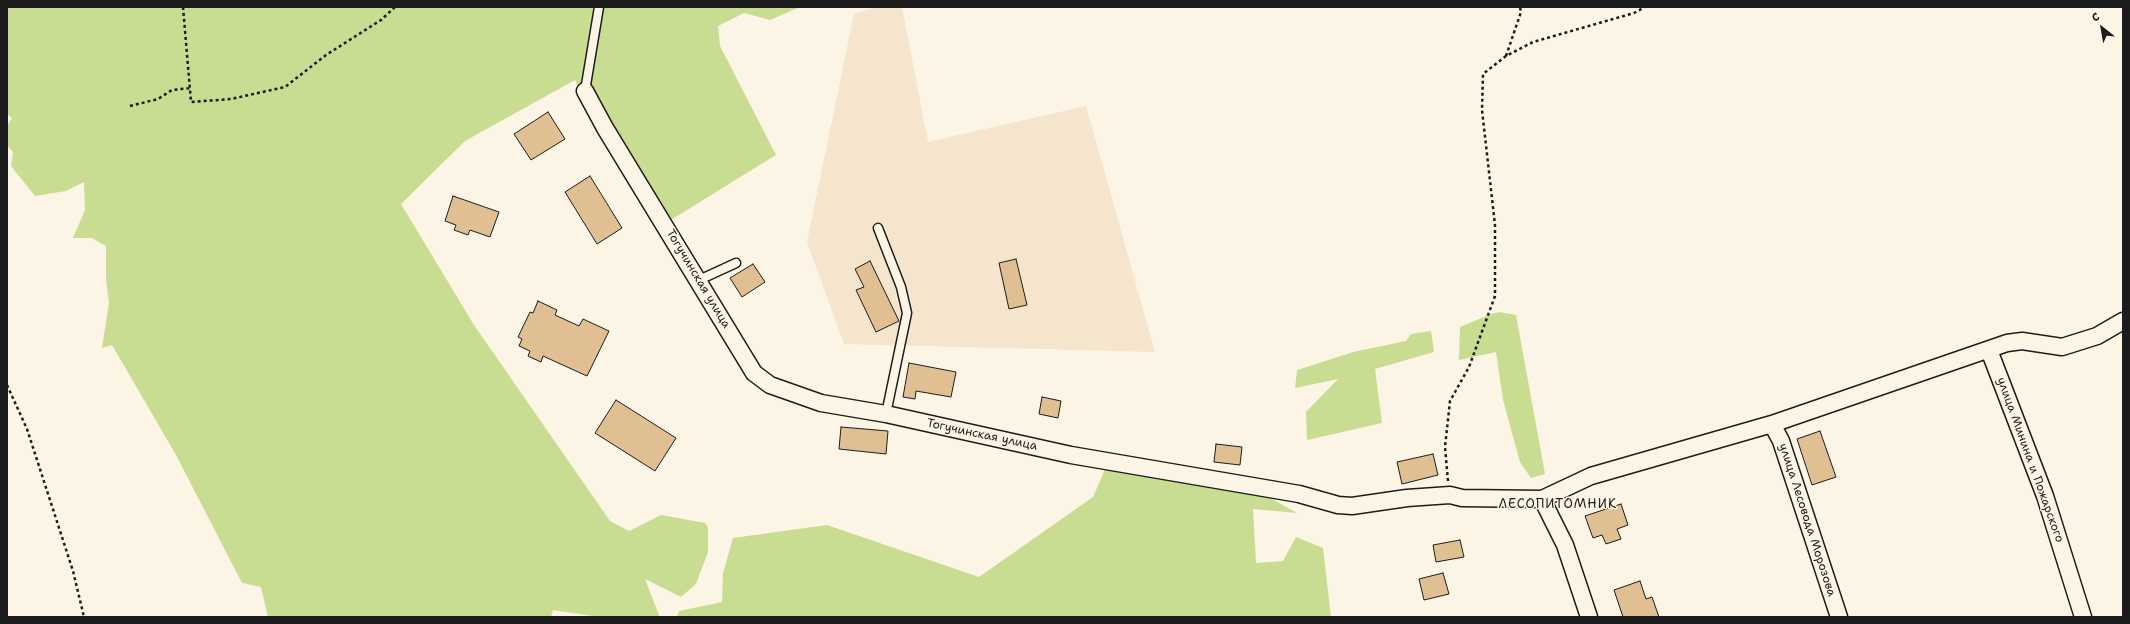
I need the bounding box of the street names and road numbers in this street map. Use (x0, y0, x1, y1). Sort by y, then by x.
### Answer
street label: Тогучинская улица (663, 227, 733, 331)
street label: улица Минина и Пожарского (1993, 376, 2067, 544)
street label: Тогучинская улица (925, 416, 1039, 454)
street label: улица Лесовода Морозова (1775, 442, 1839, 598)

